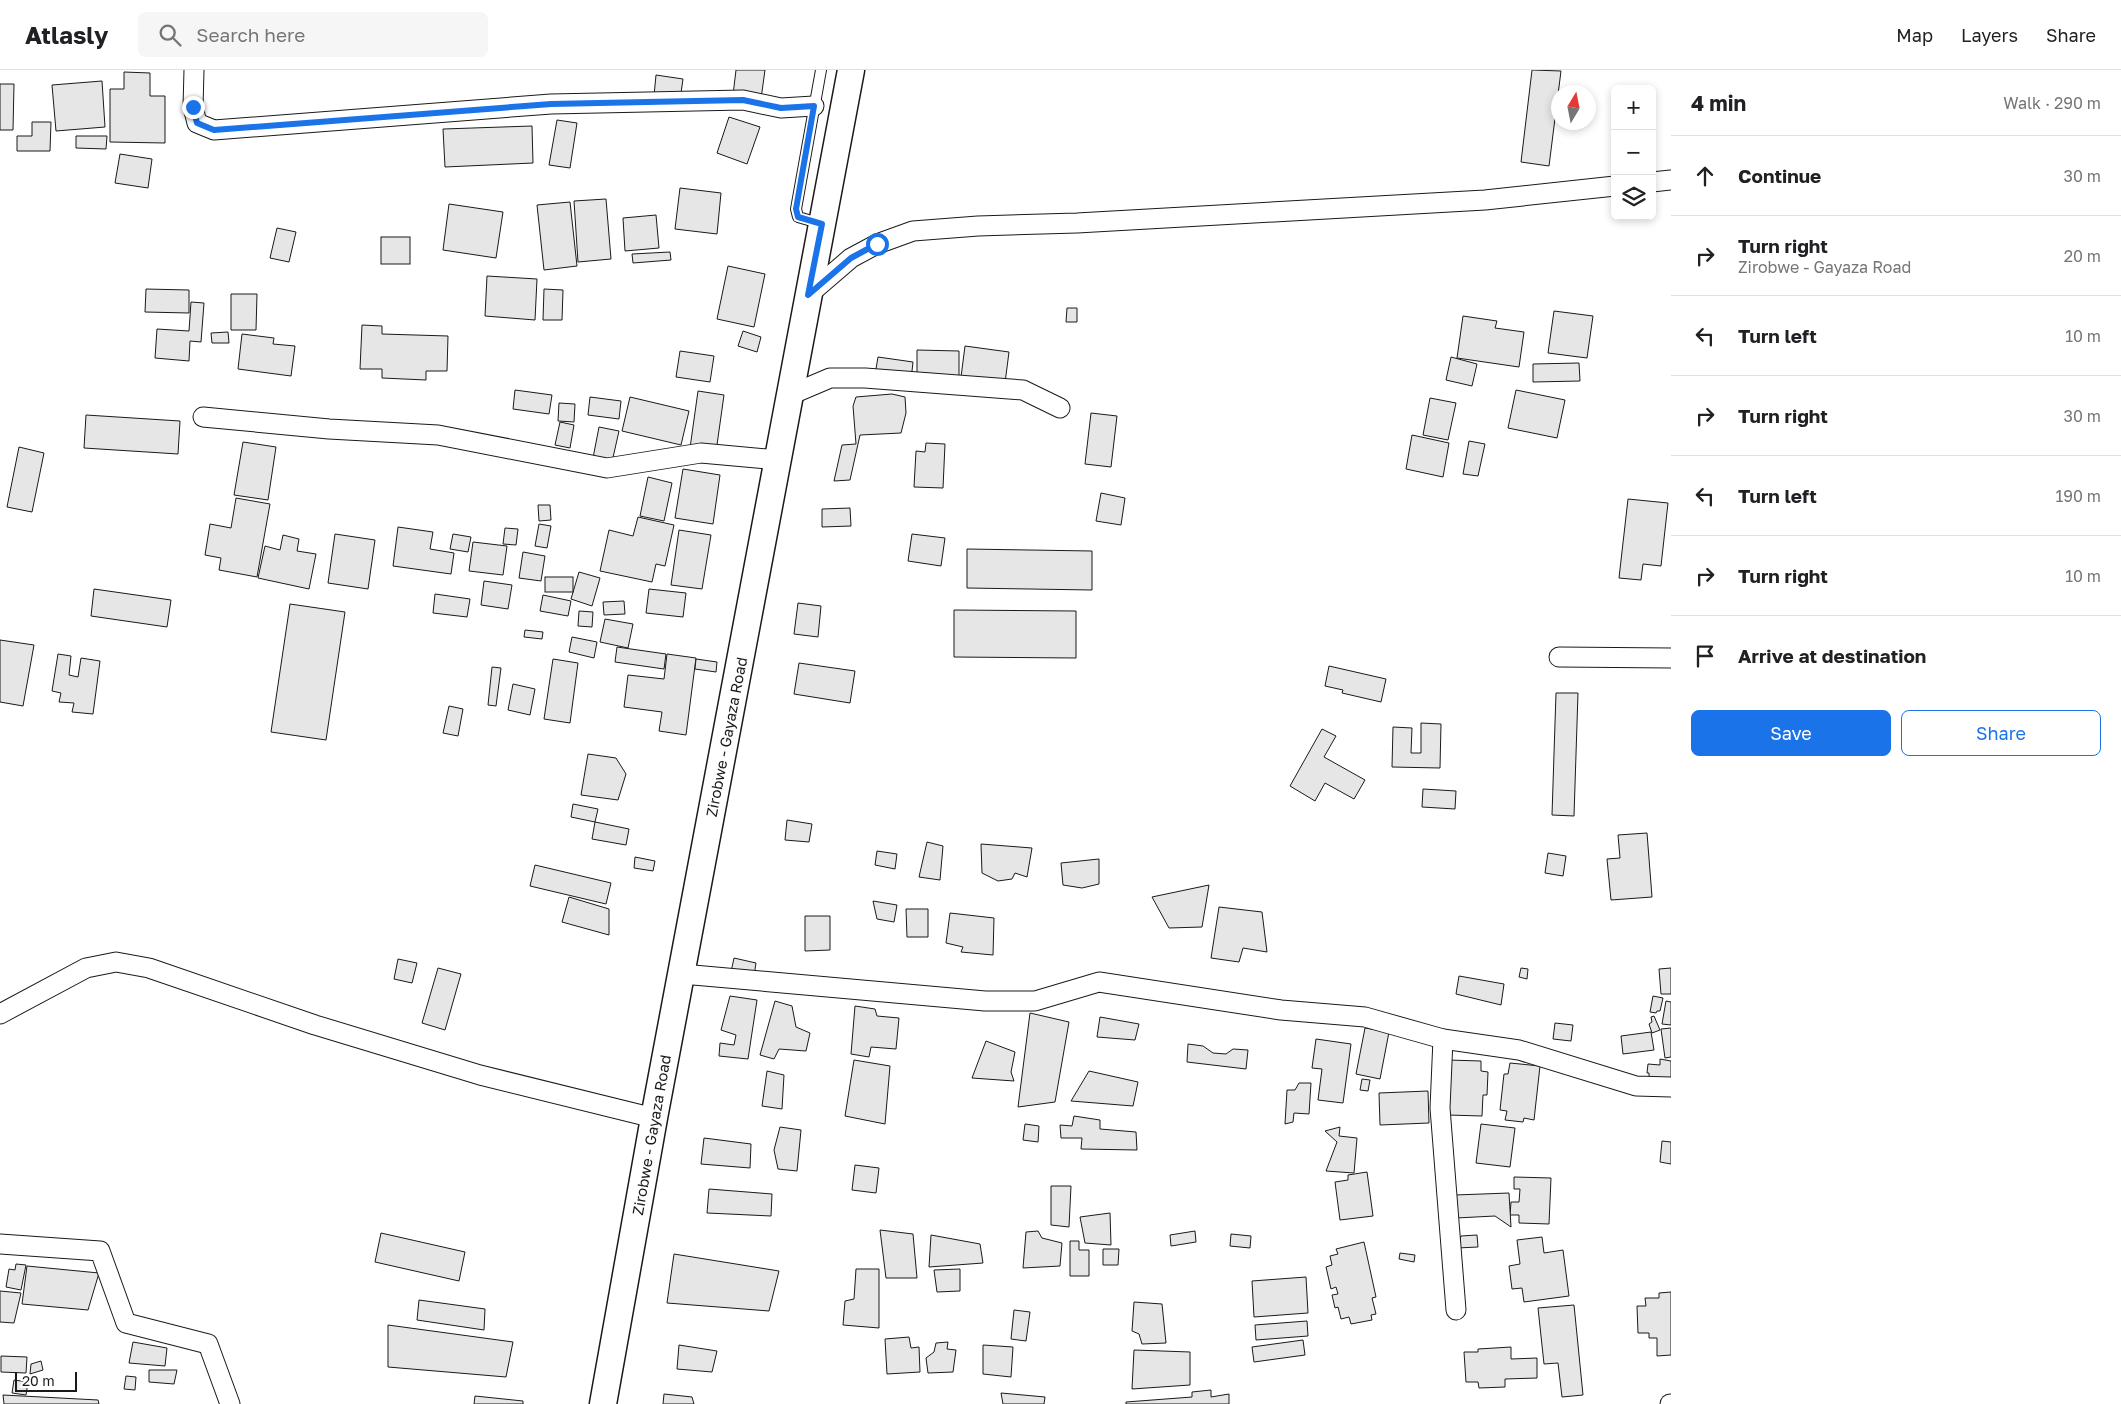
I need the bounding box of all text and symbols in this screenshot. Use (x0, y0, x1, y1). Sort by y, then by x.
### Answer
search box (138, 12, 488, 57)
text: Atlasly (25, 20, 108, 49)
icon: search (156, 21, 184, 49)
text: Search here (196, 23, 305, 46)
text: Map (1896, 24, 1933, 46)
text: Layers (1961, 24, 2018, 46)
text: Share (2046, 24, 2096, 46)
north arrow (1551, 85, 1596, 130)
map controls (1611, 85, 1656, 220)
button: + (1611, 85, 1656, 130)
text: 4 min (1691, 90, 1746, 116)
text: Walk · 290 m (2003, 93, 2101, 113)
route end (182, 96, 205, 119)
button: − (1611, 130, 1656, 175)
icon: ahead (1691, 162, 1719, 190)
text: Continue (1738, 164, 1821, 187)
text: 30 m (2064, 166, 2101, 186)
button: layers (1611, 175, 1656, 220)
route start (866, 233, 889, 256)
text: Turn right (1738, 234, 1828, 257)
icon: right (1691, 242, 1719, 270)
text: 20 m (2064, 246, 2101, 266)
text: Zirobwe - Gayaza Road (1738, 257, 1911, 277)
icon: left (1691, 322, 1719, 350)
text: Turn left (1738, 324, 1817, 347)
text: 10 m (2065, 326, 2101, 346)
icon: right (1691, 402, 1719, 430)
text: Turn right (1738, 404, 1828, 427)
text: 30 m (2064, 406, 2101, 426)
icon: left (1691, 482, 1719, 510)
text: Turn left (1738, 484, 1817, 507)
text: 190 m (2055, 486, 2101, 506)
icon: right (1691, 562, 1719, 590)
text: Turn right (1738, 564, 1828, 587)
text: 10 m (2065, 566, 2101, 586)
icon: arrive (1691, 642, 1719, 670)
text: Arrive at destination (1738, 644, 1926, 667)
street label: Zirobwe - Gayaza Road (702, 655, 750, 818)
button: Save (1691, 710, 1891, 756)
button: Share (1901, 710, 2101, 756)
street label: Zirobwe - Gayaza Road (628, 1053, 674, 1216)
scale bar (15, 1369, 78, 1392)
text: 20 m (22, 1372, 55, 1389)

